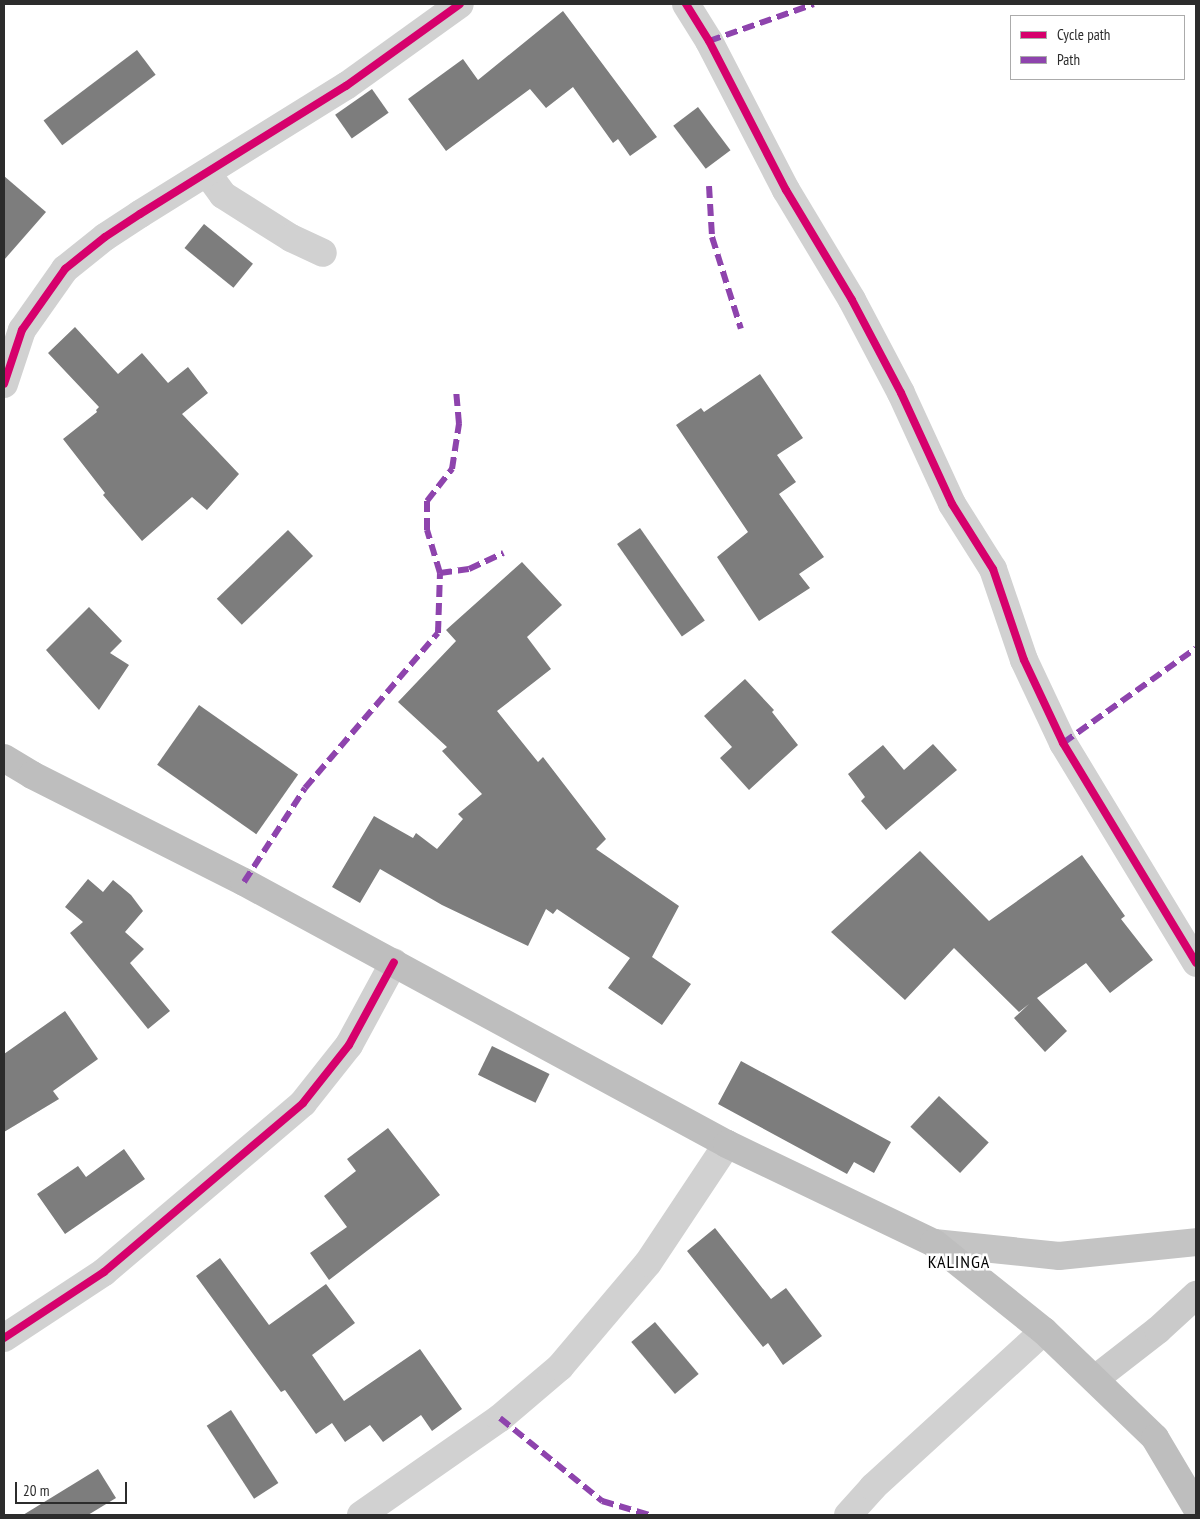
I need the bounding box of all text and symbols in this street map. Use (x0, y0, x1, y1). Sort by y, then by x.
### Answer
legend (1010, 15, 1185, 80)
text: Cycle path (1057, 25, 1110, 44)
text: Path (1057, 50, 1080, 69)
district label: KALINGA (927, 1251, 991, 1273)
scale bar (18, 1472, 130, 1504)
text: 20 m (23, 1481, 49, 1500)

